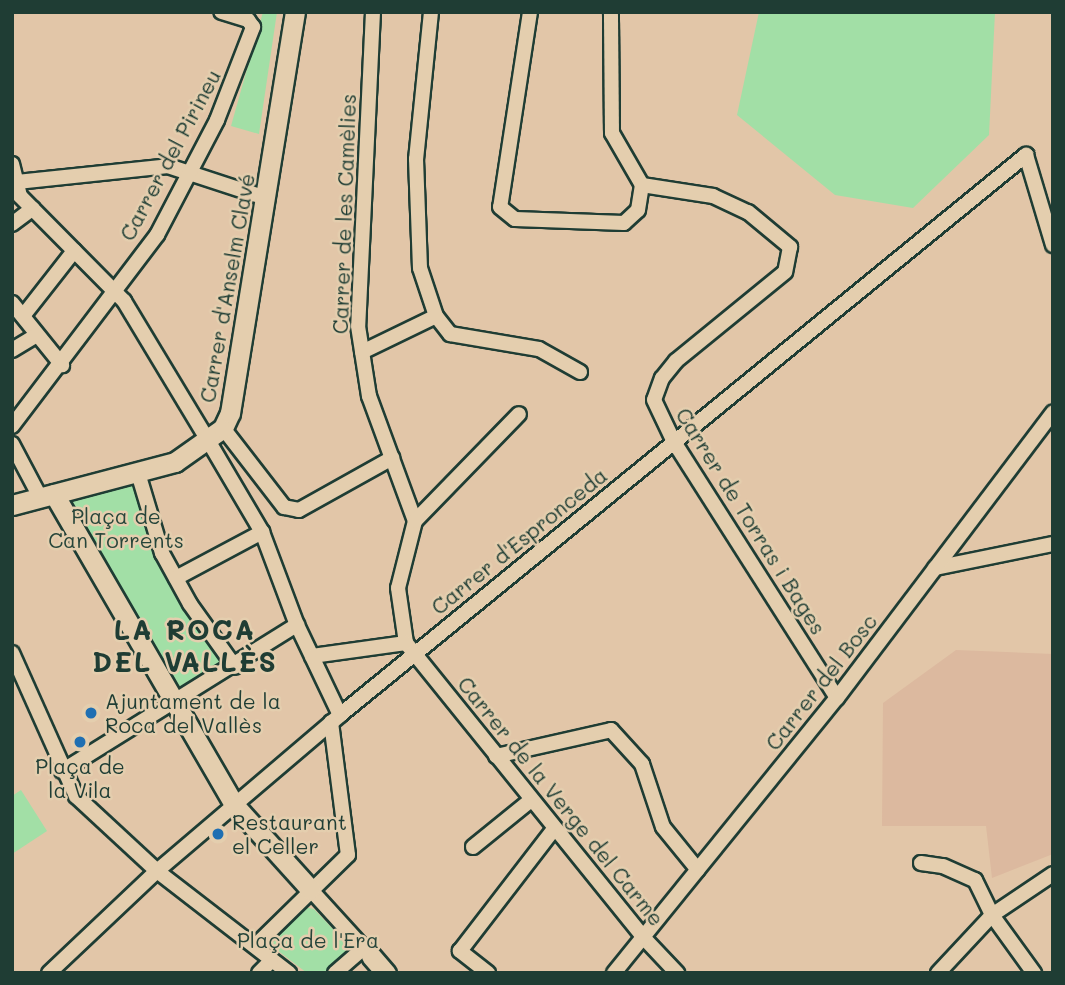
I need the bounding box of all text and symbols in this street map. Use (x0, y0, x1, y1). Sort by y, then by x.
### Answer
street label: Carrer del Pirineu (114, 65, 226, 245)
street label: Carrer de les Camèlies (327, 93, 361, 335)
street label: Carrer d'Anselm Clavé (194, 171, 260, 405)
street label: Carrer de Torras i Bages (671, 403, 831, 639)
street label: Carrer d'Espronceda (426, 462, 612, 620)
park label: Plaça de Can Torrents (48, 503, 184, 553)
street label: Carrer del Bosc (760, 609, 882, 755)
district label: LA ROCA DEL VALLÈS (93, 612, 277, 678)
street label: Carrer de la Verge del Carme (453, 671, 669, 931)
place label: Ajuntament de la Roca del Vallès (105, 688, 281, 738)
marker: Ajuntament de la Roca del Vallès (83, 705, 99, 721)
marker: Plaça de la Vila (72, 734, 88, 750)
place label: Plaça de la Vila (35, 753, 125, 803)
place label: Restaurant el Celler (232, 809, 347, 859)
marker: Restaurant el Celler (210, 826, 226, 842)
park label: Plaça de l'Era (237, 927, 379, 953)

